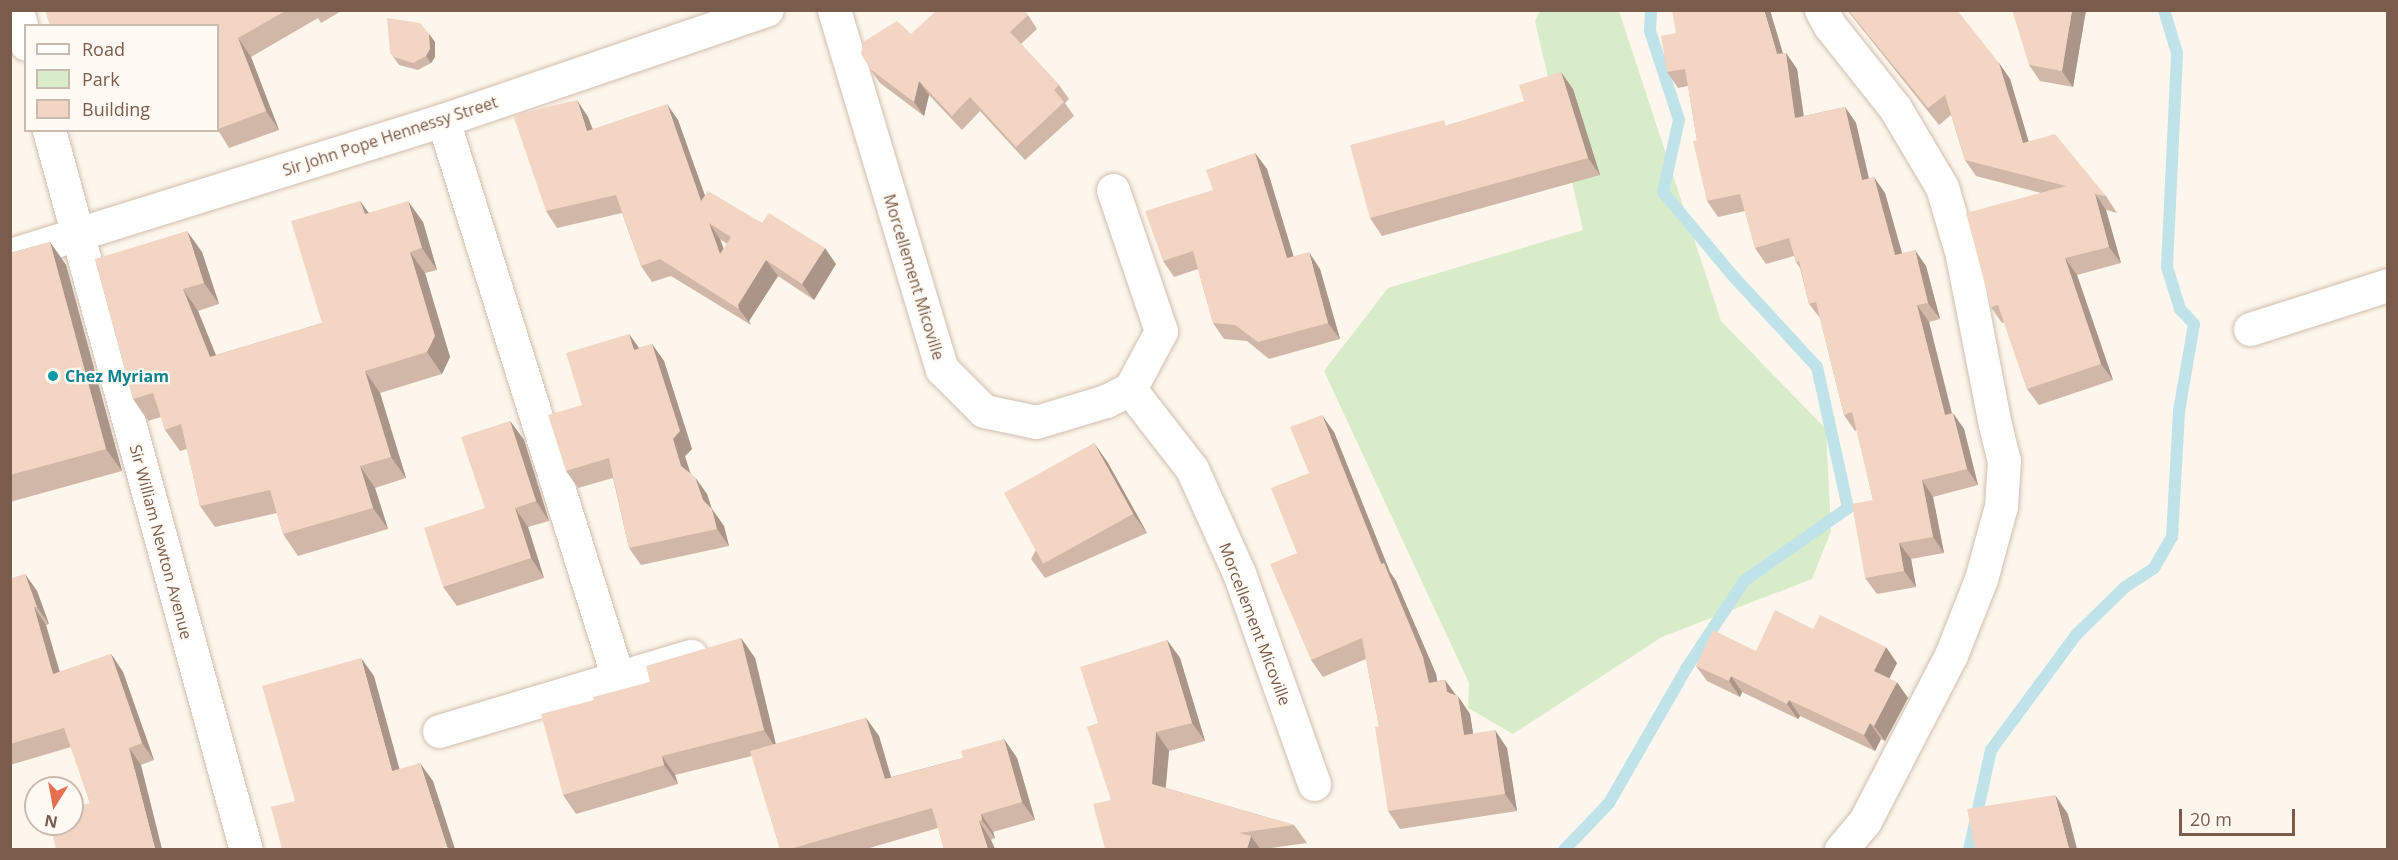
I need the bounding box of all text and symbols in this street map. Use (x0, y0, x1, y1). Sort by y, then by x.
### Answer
legend (24, 24, 219, 132)
text: Road (82, 37, 125, 61)
text: Park (82, 67, 120, 91)
street label: Sir John Pope Hennessy Street (280, 92, 500, 180)
text: Building (82, 97, 150, 121)
street label: Morcellement Micoville (880, 192, 948, 362)
place label: Chez Myriam (65, 366, 169, 386)
marker: Chez Myriam (46, 369, 60, 383)
street label: Sir William Newton Avenue (126, 443, 196, 641)
street label: Morcellement Micoville (1215, 540, 1295, 708)
north arrow (24, 776, 84, 836)
scale bar (2182, 797, 2298, 835)
text: 20 m (2190, 807, 2232, 831)
text: N (42, 810, 59, 834)

